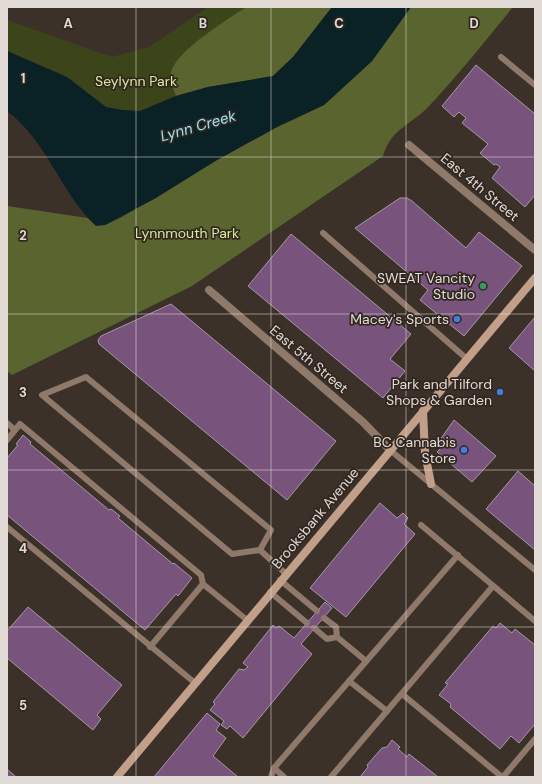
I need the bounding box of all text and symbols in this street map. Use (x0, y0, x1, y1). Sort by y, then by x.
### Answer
text: A (63, 15, 73, 32)
text: B (199, 15, 207, 32)
text: C (334, 15, 344, 32)
text: D (469, 15, 479, 32)
text: 1 (21, 70, 25, 87)
park label: Seylynn Park (95, 72, 177, 90)
water label: Lynn Creek (158, 106, 238, 146)
street label: East 4th Street (437, 149, 523, 225)
park label: Lynnmouth Park (135, 224, 239, 242)
text: 2 (19, 227, 27, 244)
place label: SWEAT Vancity Studio (377, 269, 475, 303)
marker: SWEAT Vancity Studio (478, 281, 488, 291)
place label: Macey's Sports (350, 310, 449, 328)
marker: Macey's Sports (452, 314, 462, 324)
street label: East 5th Street (266, 321, 352, 397)
place label: Park and Tilford Shops & Garden (386, 375, 492, 409)
text: 3 (19, 384, 27, 401)
marker: Park and Tilford Shops & Garden (495, 387, 505, 397)
place label: BC Cannabis Store (373, 433, 456, 467)
marker: BC Cannabis Store (459, 445, 469, 455)
street label: Brooksbank Avenue (267, 464, 363, 572)
text: 4 (19, 540, 27, 557)
text: 5 (19, 697, 27, 714)

